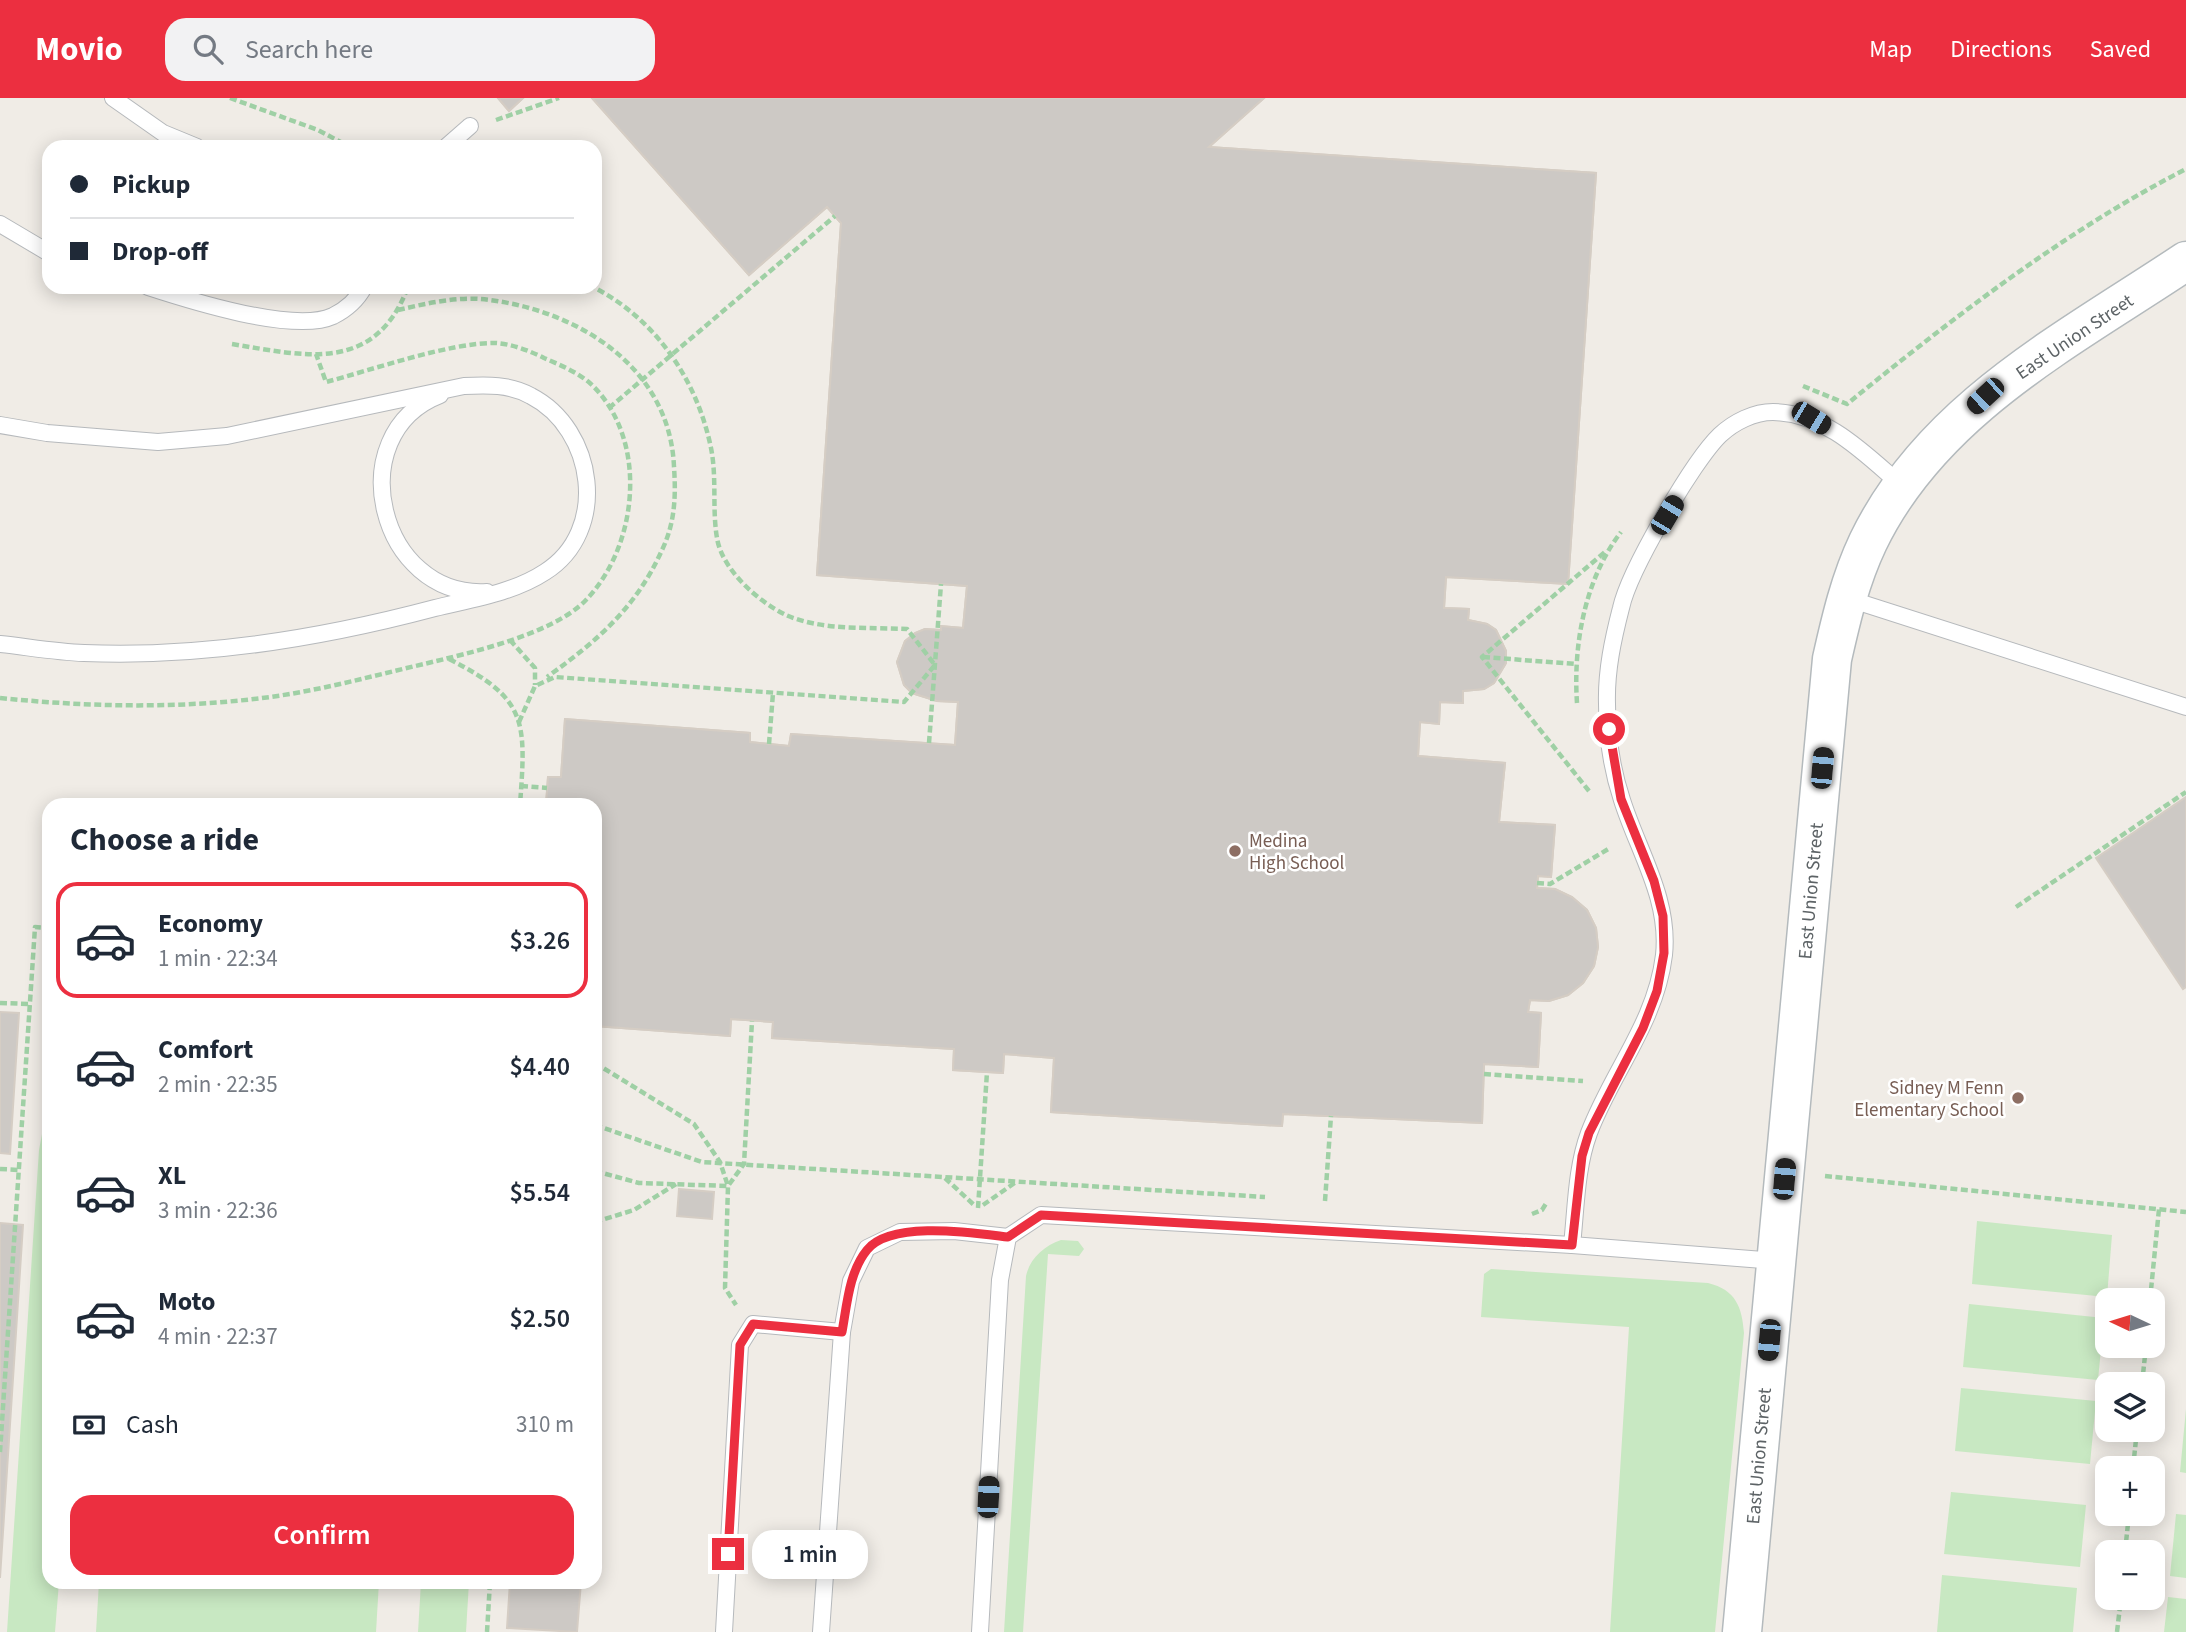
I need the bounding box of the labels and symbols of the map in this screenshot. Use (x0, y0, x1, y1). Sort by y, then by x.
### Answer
street label: East Union Street (2011, 287, 2140, 387)
car (1963, 374, 2008, 418)
car (1788, 398, 1835, 438)
car (1648, 492, 1687, 538)
route start (1593, 713, 1625, 745)
car (1810, 746, 1835, 790)
street label: East Union Street (1792, 821, 1831, 960)
place label: Medina High School (1249, 828, 1345, 877)
marker: Medina High School (1227, 843, 1243, 859)
place label: Sidney M Fenn Elementary School (1854, 1075, 2004, 1124)
marker: Sidney M Fenn Elementary School (2010, 1090, 2026, 1106)
car (1772, 1157, 1797, 1201)
north arrow (2095, 1288, 2165, 1358)
car (1757, 1318, 1782, 1362)
street label: East Union Street (1740, 1386, 1779, 1525)
car (977, 1475, 1000, 1519)
callout: 1 min (752, 1530, 868, 1578)
route end (712, 1538, 744, 1570)

